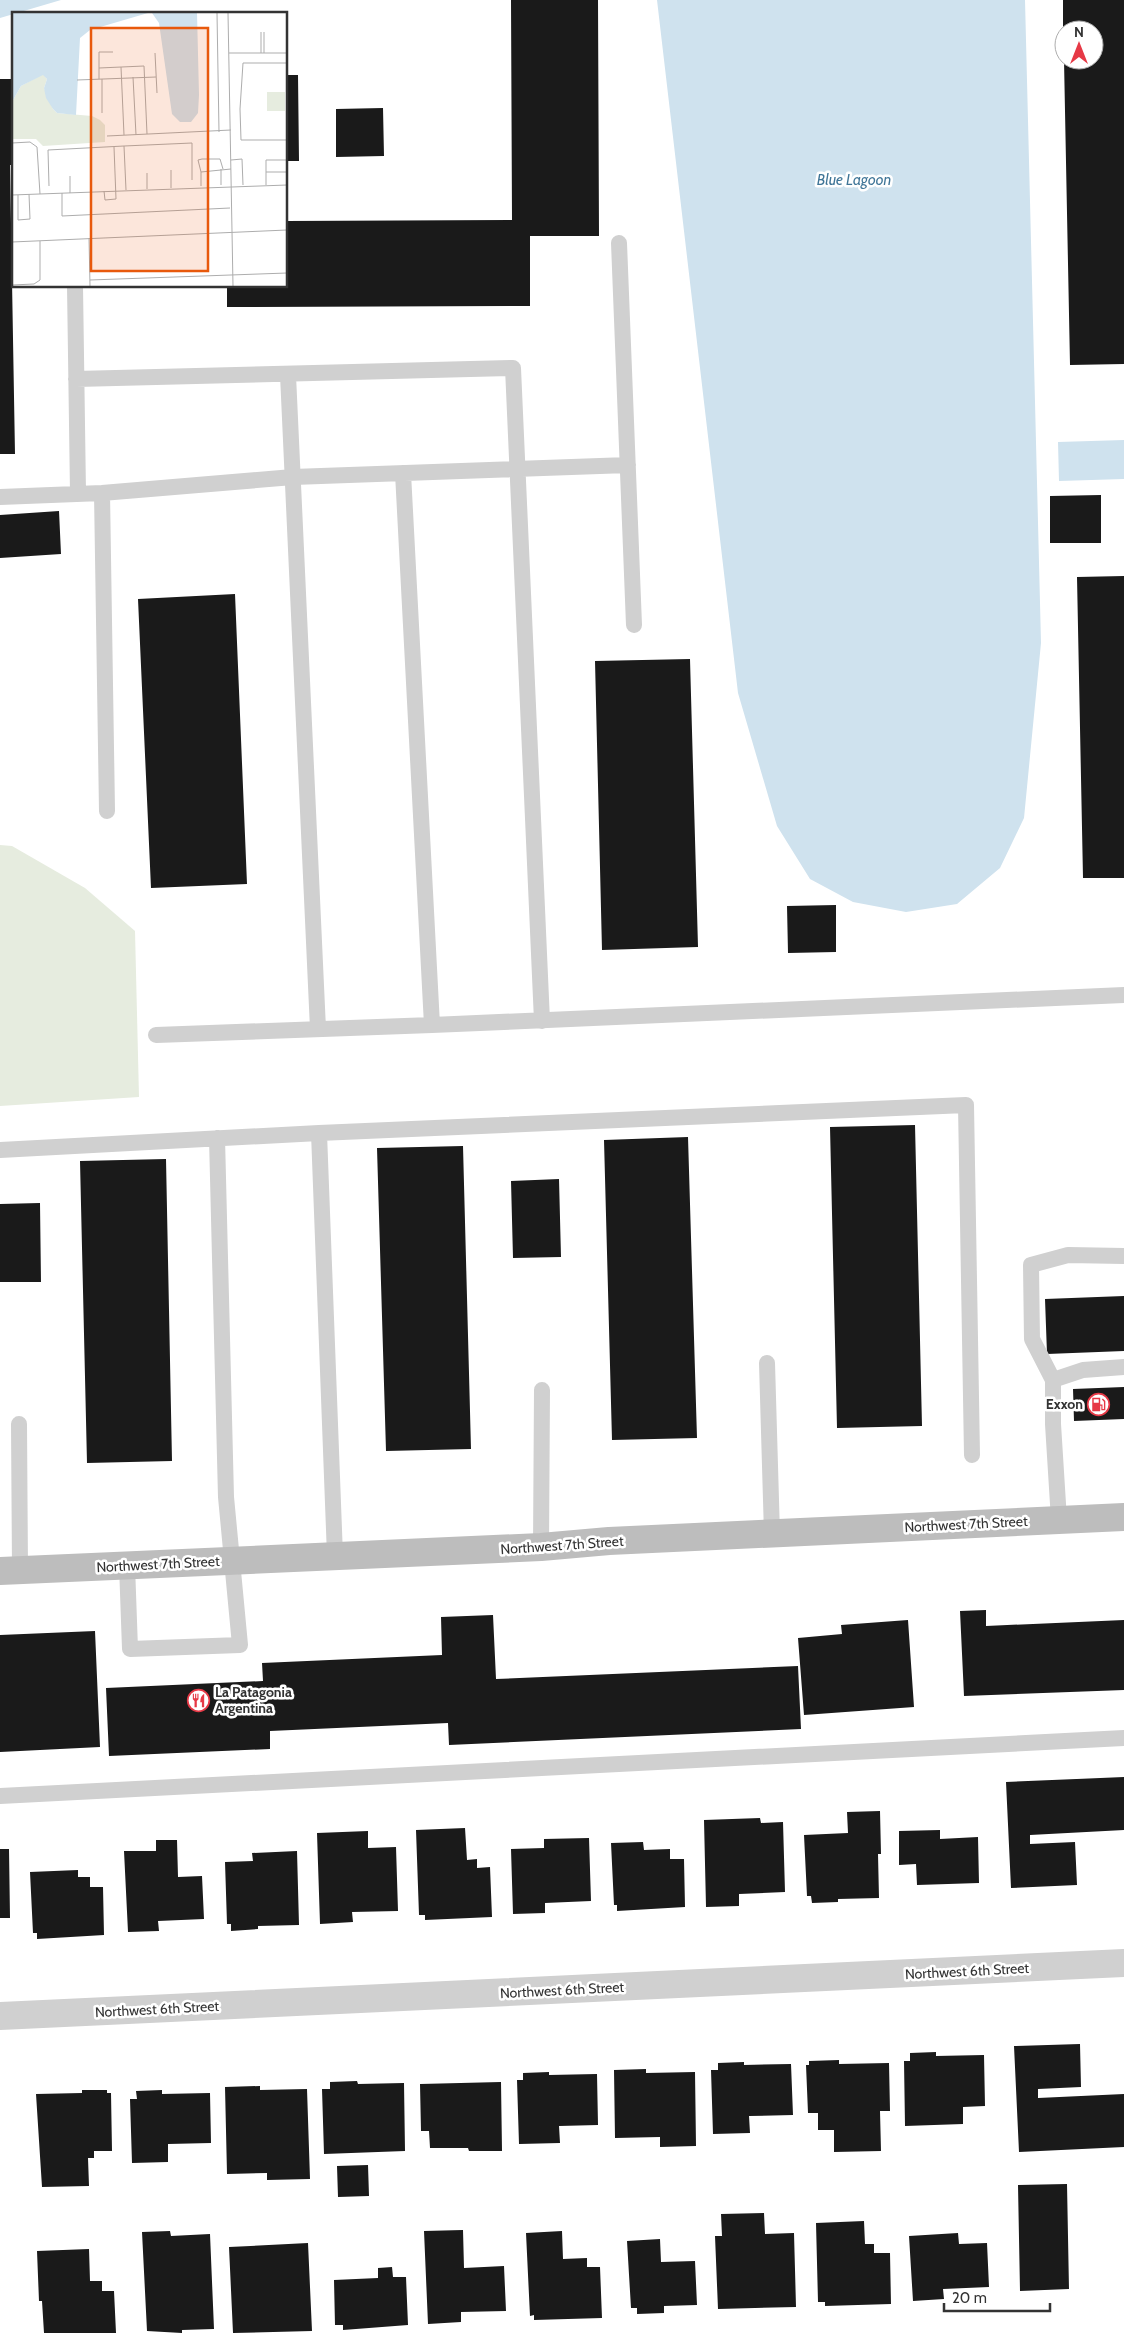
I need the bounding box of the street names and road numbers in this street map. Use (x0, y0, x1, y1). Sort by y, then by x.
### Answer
street label: Northwest 7th Street (904, 1512, 1028, 1536)
street label: Northwest 7th Street (500, 1532, 624, 1558)
street label: Northwest 7th Street (96, 1552, 220, 1576)
street label: Northwest 6th Street (904, 1959, 1030, 1983)
street label: Northwest 6th Street (499, 1978, 625, 2002)
street label: Northwest 6th Street (94, 1997, 220, 2021)

